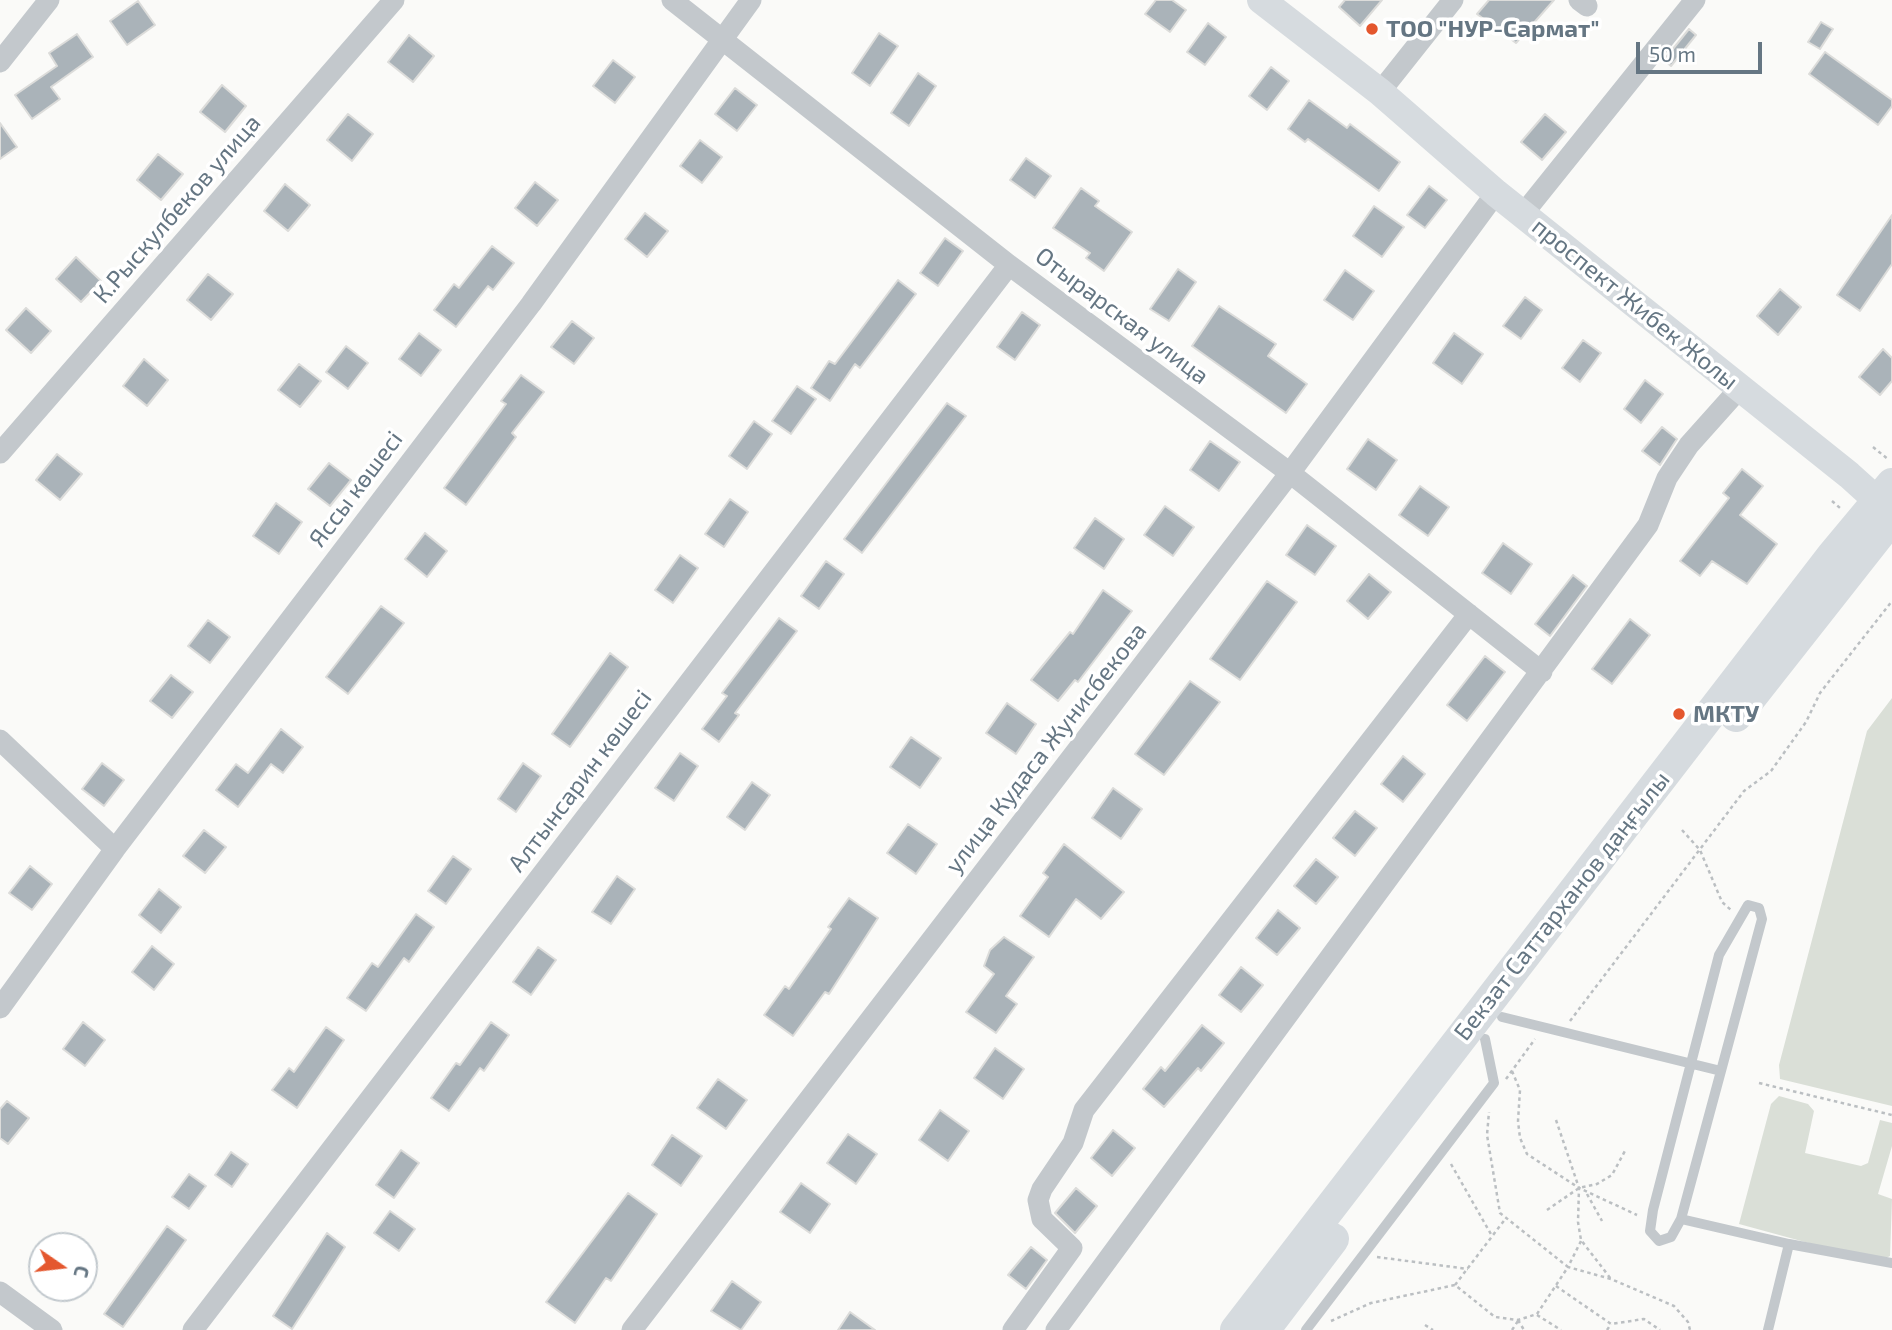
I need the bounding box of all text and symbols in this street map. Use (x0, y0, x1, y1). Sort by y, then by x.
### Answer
place label: ТОО "НУР-Сармат" (1386, 15, 1599, 43)
marker: ТОО "НУР-Сармат" (1364, 21, 1380, 37)
scale bar (1640, 28, 1766, 72)
text: 50 m (1649, 41, 1696, 66)
street label: К.Рыскулбеков улица (87, 109, 267, 309)
street label: проспект Жибек Жолы (1526, 212, 1744, 396)
street label: Отырарская улица (1030, 241, 1214, 391)
street label: Яссы көшесі (303, 425, 409, 553)
street label: улица Кудаса Жунисбекова (939, 617, 1153, 879)
street label: Алтынсарин көшесі (502, 684, 658, 878)
place label: МКТУ (1693, 700, 1759, 728)
marker: МКТУ (1671, 706, 1687, 722)
street label: Бекзат Саттарханов даңғылы (1448, 766, 1676, 1046)
north arrow (28, 1232, 98, 1302)
text: С (69, 1264, 94, 1280)

